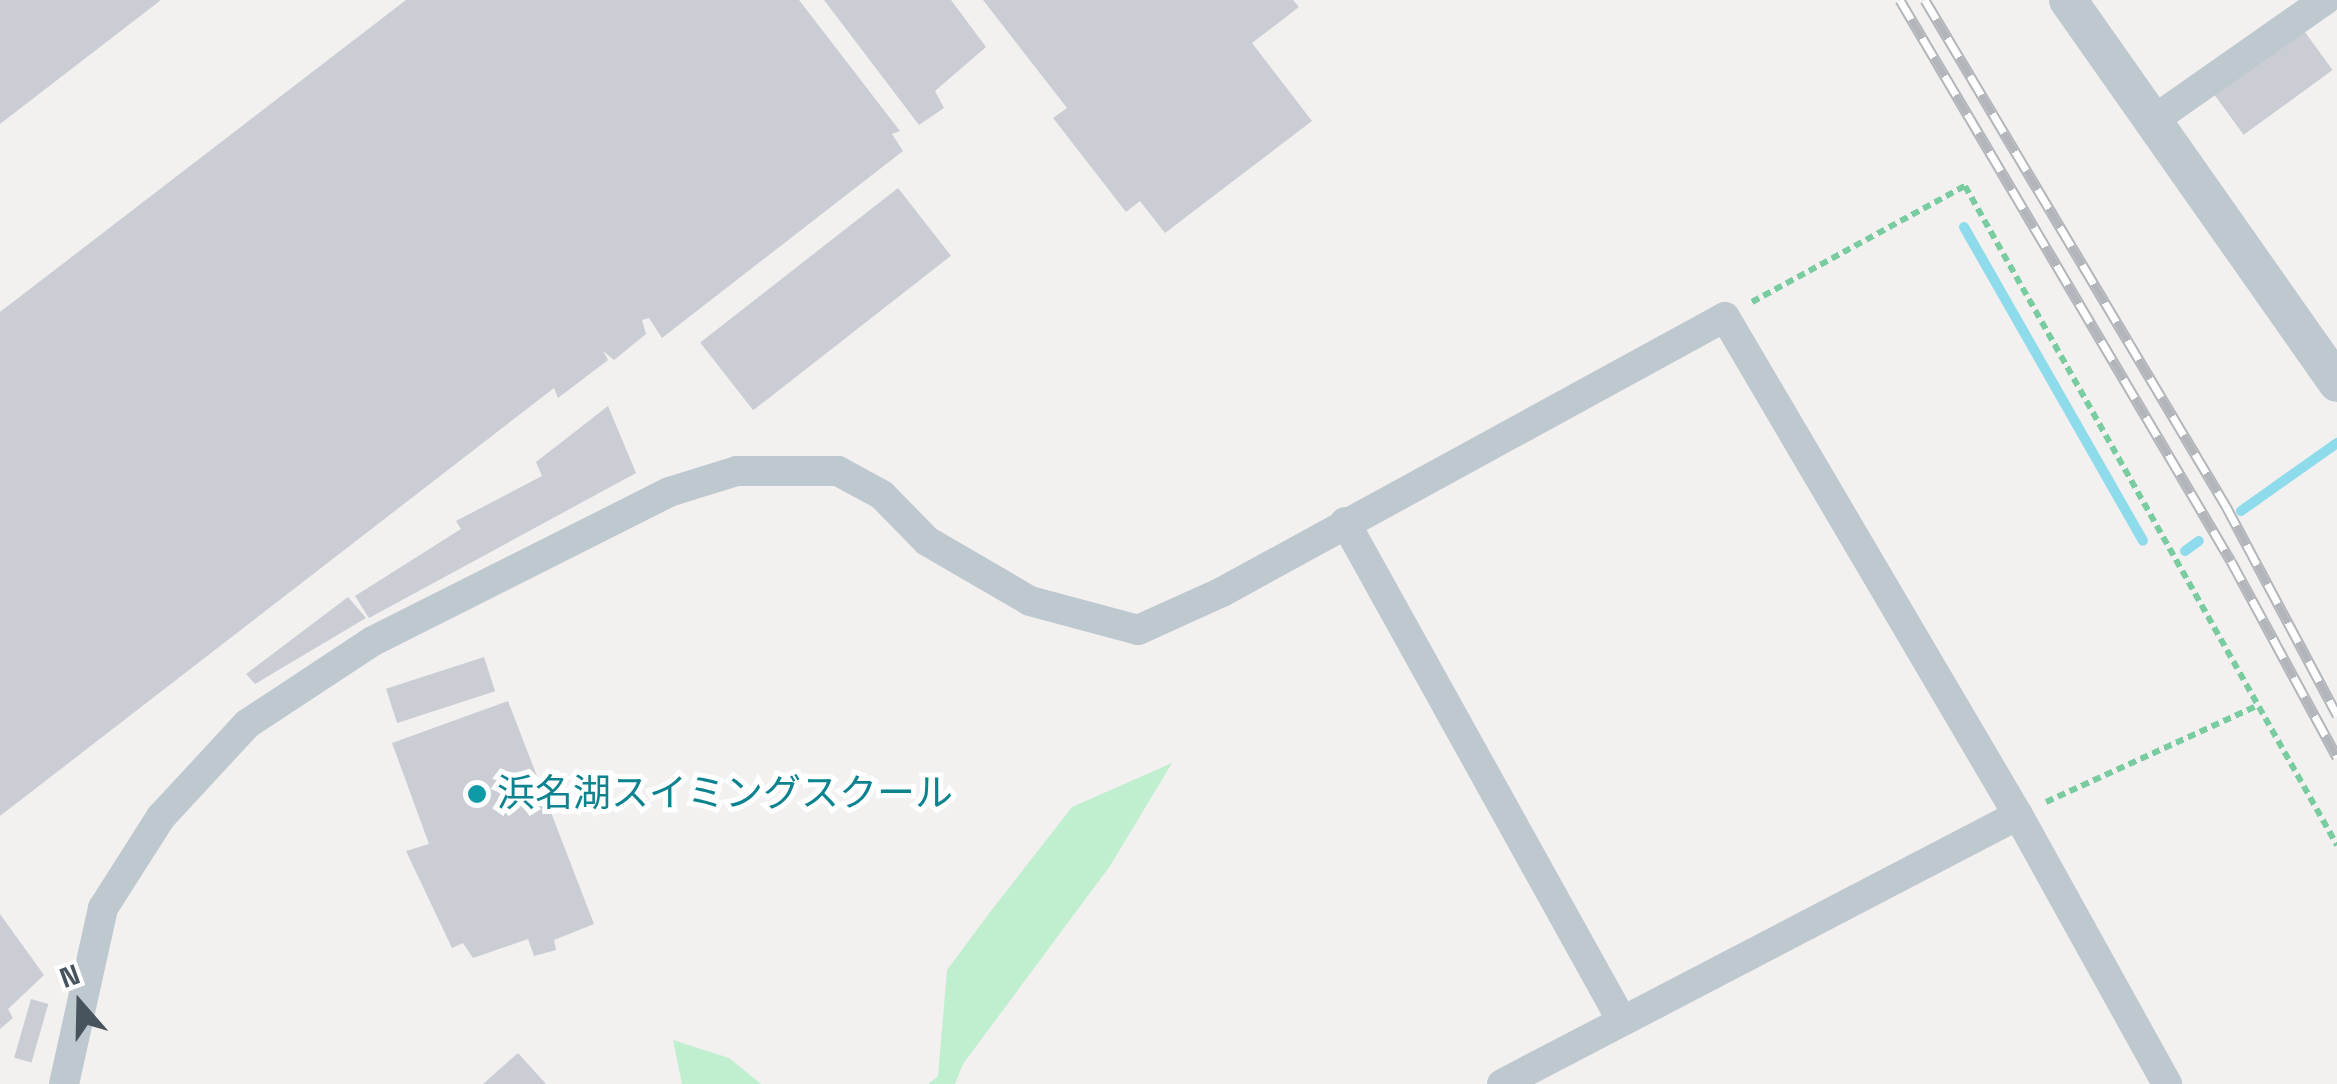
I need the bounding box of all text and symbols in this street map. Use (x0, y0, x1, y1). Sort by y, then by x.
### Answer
place label: 浜名湖スイミングスクール (497, 771, 953, 817)
marker: 浜名湖スイミングスクール (466, 783, 488, 805)
north arrow (30, 954, 130, 1054)
text: N (55, 956, 85, 996)

